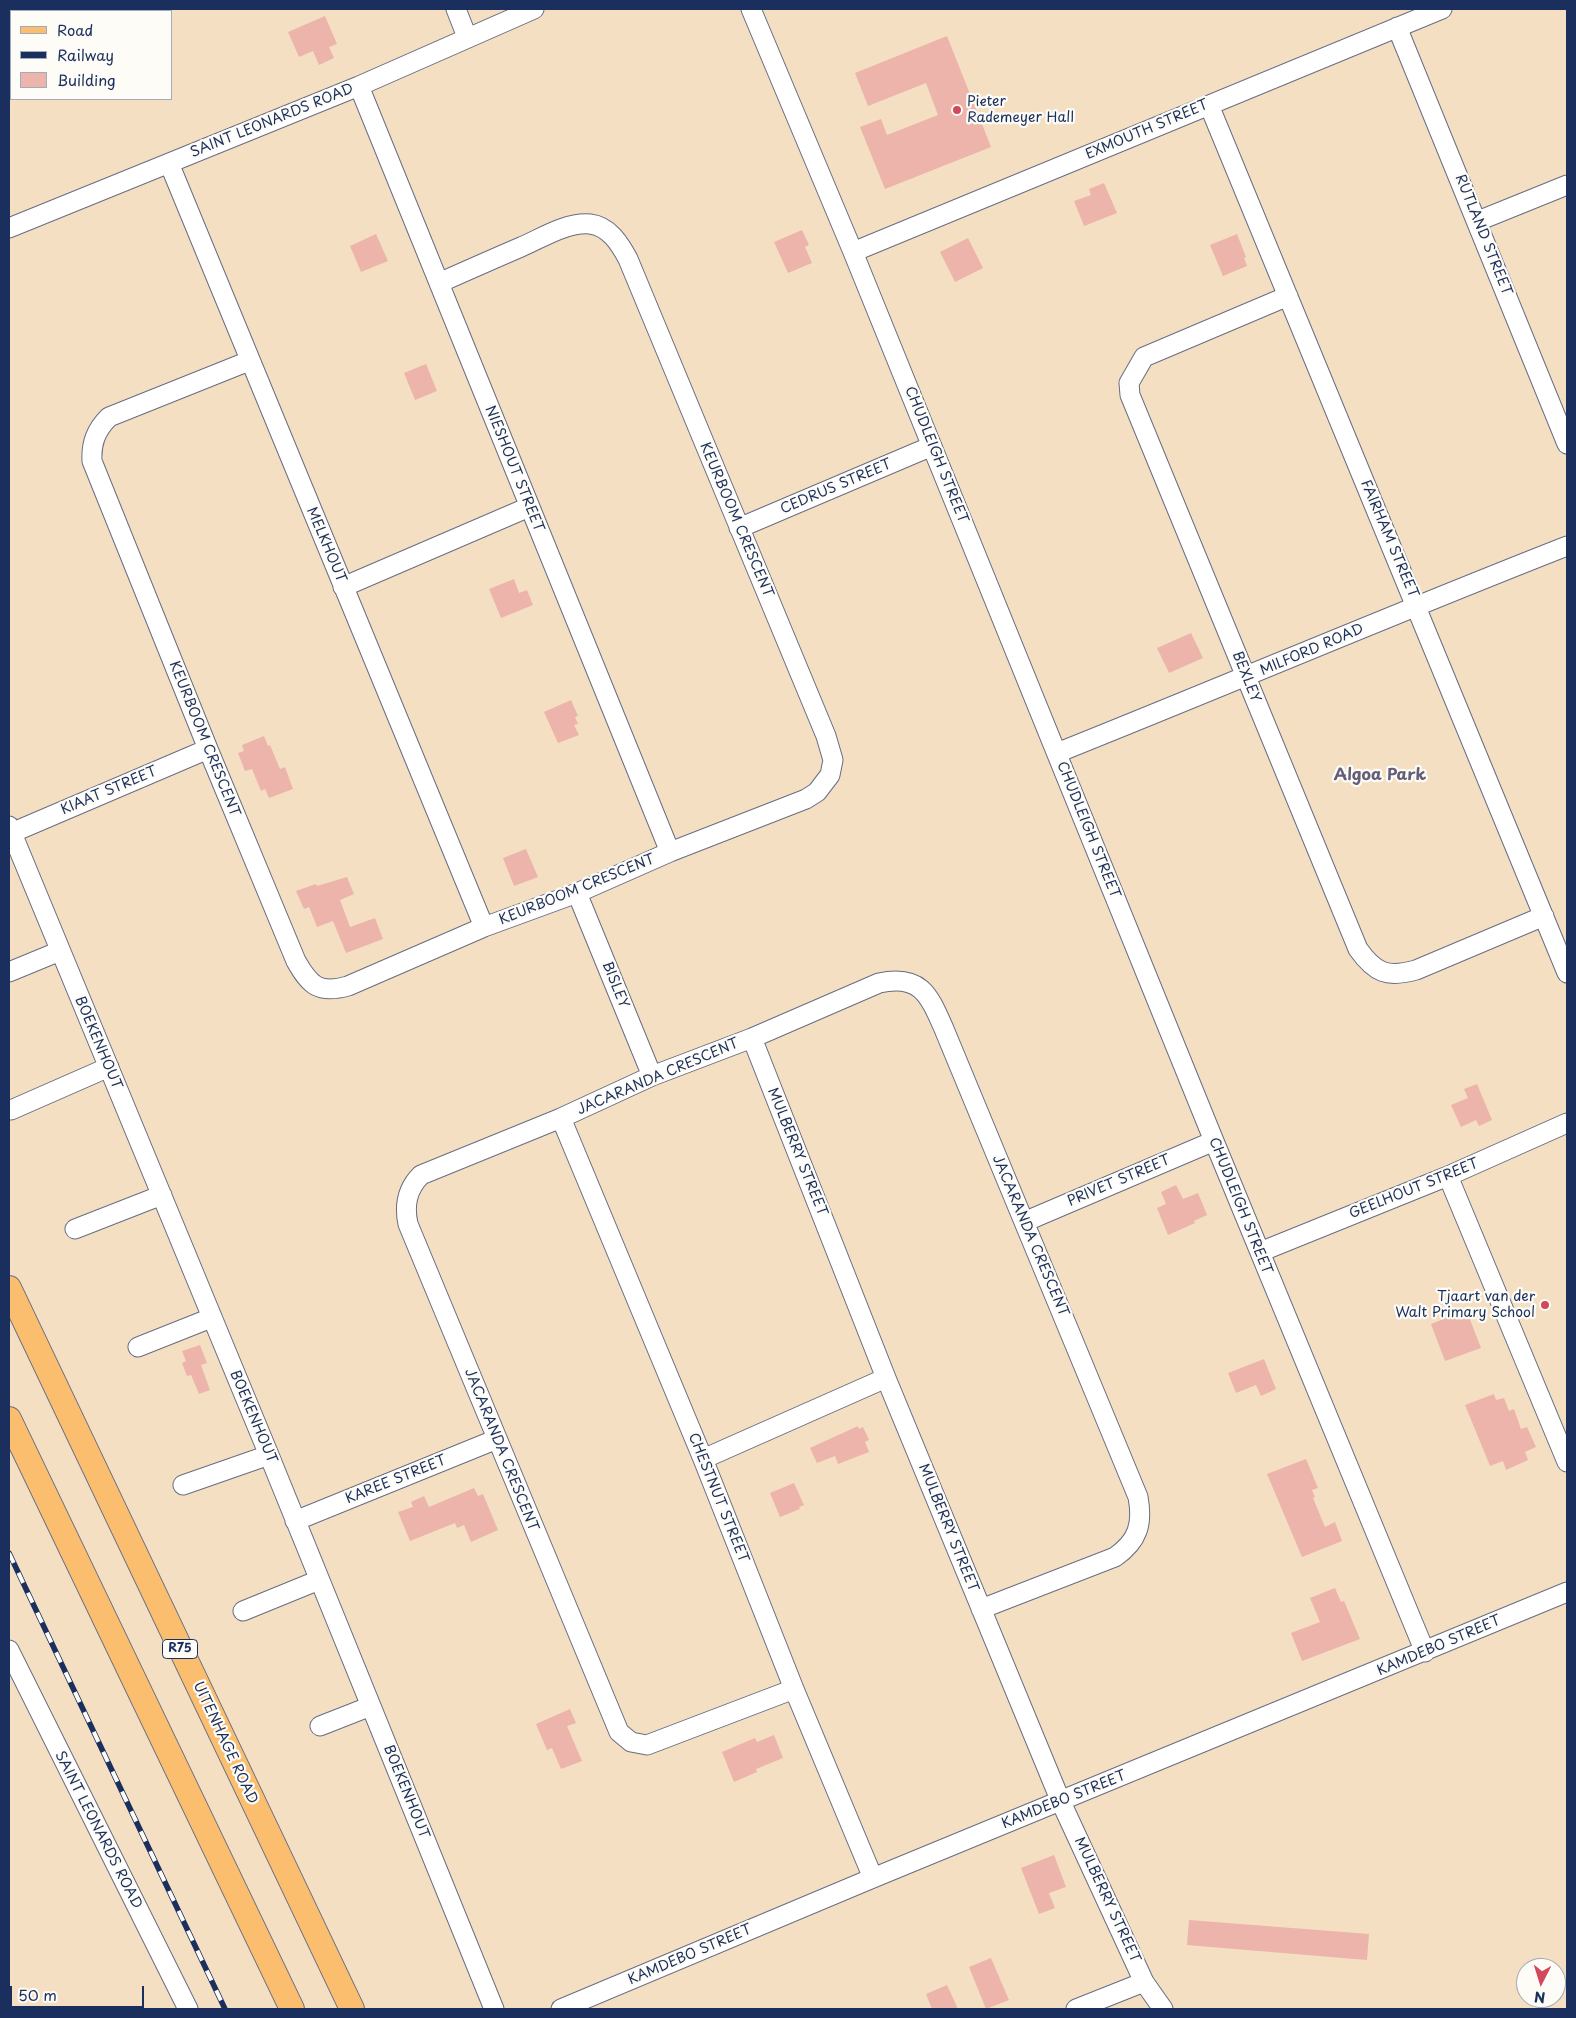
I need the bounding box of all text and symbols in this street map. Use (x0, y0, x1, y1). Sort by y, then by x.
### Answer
legend (10, 10, 172, 100)
text: Road (57, 18, 93, 41)
text: Railway (57, 43, 114, 66)
text: Building (57, 68, 116, 91)
street label: SAINT LEONARDS ROAD (188, 80, 356, 162)
place label: Pieter Rademeyer Hall (967, 94, 1074, 126)
street label: EXMOUTH STREET (1083, 97, 1211, 163)
marker: Pieter Rademeyer Hall (951, 104, 963, 116)
street label: RUTLAND STREET (1451, 172, 1515, 298)
street label: CHUDLEIGH STREET (901, 384, 971, 526)
street label: NIESHOUT STREET (481, 403, 547, 535)
street label: KEURBOOM CRESCENT (696, 440, 776, 600)
street label: CEDRUS STREET (778, 456, 894, 518)
street label: FAIRHAM STREET (1357, 477, 1421, 601)
street label: MELKHOUT (303, 505, 349, 585)
street label: MILFORD ROAD (1258, 621, 1366, 679)
street label: BEXLEY (1228, 649, 1264, 705)
street label: KEURBOOM CRESCENT (165, 659, 243, 819)
street label: CHUDLEIGH STREET (1053, 759, 1123, 901)
street label: KIAAT STREET (58, 763, 160, 819)
district label: Algoa Park (1334, 766, 1426, 786)
street label: KEURBOOM CRESCENT (497, 851, 657, 929)
street label: BISLEY (598, 959, 632, 1011)
street label: BOEKENHOUT (71, 994, 125, 1092)
street label: JACARANDA CRESCENT (575, 1035, 741, 1119)
street label: MULBERRY STREET (764, 1085, 830, 1219)
street label: CHUDLEIGH STREET (1205, 1135, 1275, 1277)
street label: PRIVET STREET (1065, 1152, 1173, 1210)
street label: JACARANDA CRESCENT (988, 1153, 1072, 1319)
street label: GEELHOUT STREET (1347, 1155, 1481, 1223)
place label: Tjaart van der Walt Primary School (1395, 1289, 1535, 1321)
marker: Tjaart van der Walt Primary School (1539, 1299, 1551, 1311)
street label: JACARANDA CRESCENT (461, 1366, 541, 1534)
street label: BOEKENHOUT (226, 1368, 280, 1466)
street label: CHESTNUT STREET (684, 1431, 752, 1565)
street label: KAREE STREET (343, 1452, 449, 1508)
street label: MULBERRY STREET (915, 1461, 981, 1595)
street label: KAMDEBO STREET (1375, 1612, 1503, 1680)
road number: R75 (162, 1640, 198, 1658)
street label: UITENHAGE ROAD (189, 1679, 261, 1807)
street label: BOEKENHOUT (380, 1743, 432, 1841)
street label: SAINT LEONARDS ROAD (51, 1748, 145, 1912)
street label: KAMDEBO STREET (999, 1767, 1129, 1833)
street label: MULBERRY STREET (1070, 1834, 1144, 1966)
street label: KAMDEBO STREET (626, 1921, 754, 1989)
north arrow (1516, 1958, 1566, 2008)
scale bar (12, 1976, 146, 2008)
text: 50 m (18, 1983, 57, 2006)
text: N (1533, 1987, 1546, 2008)

